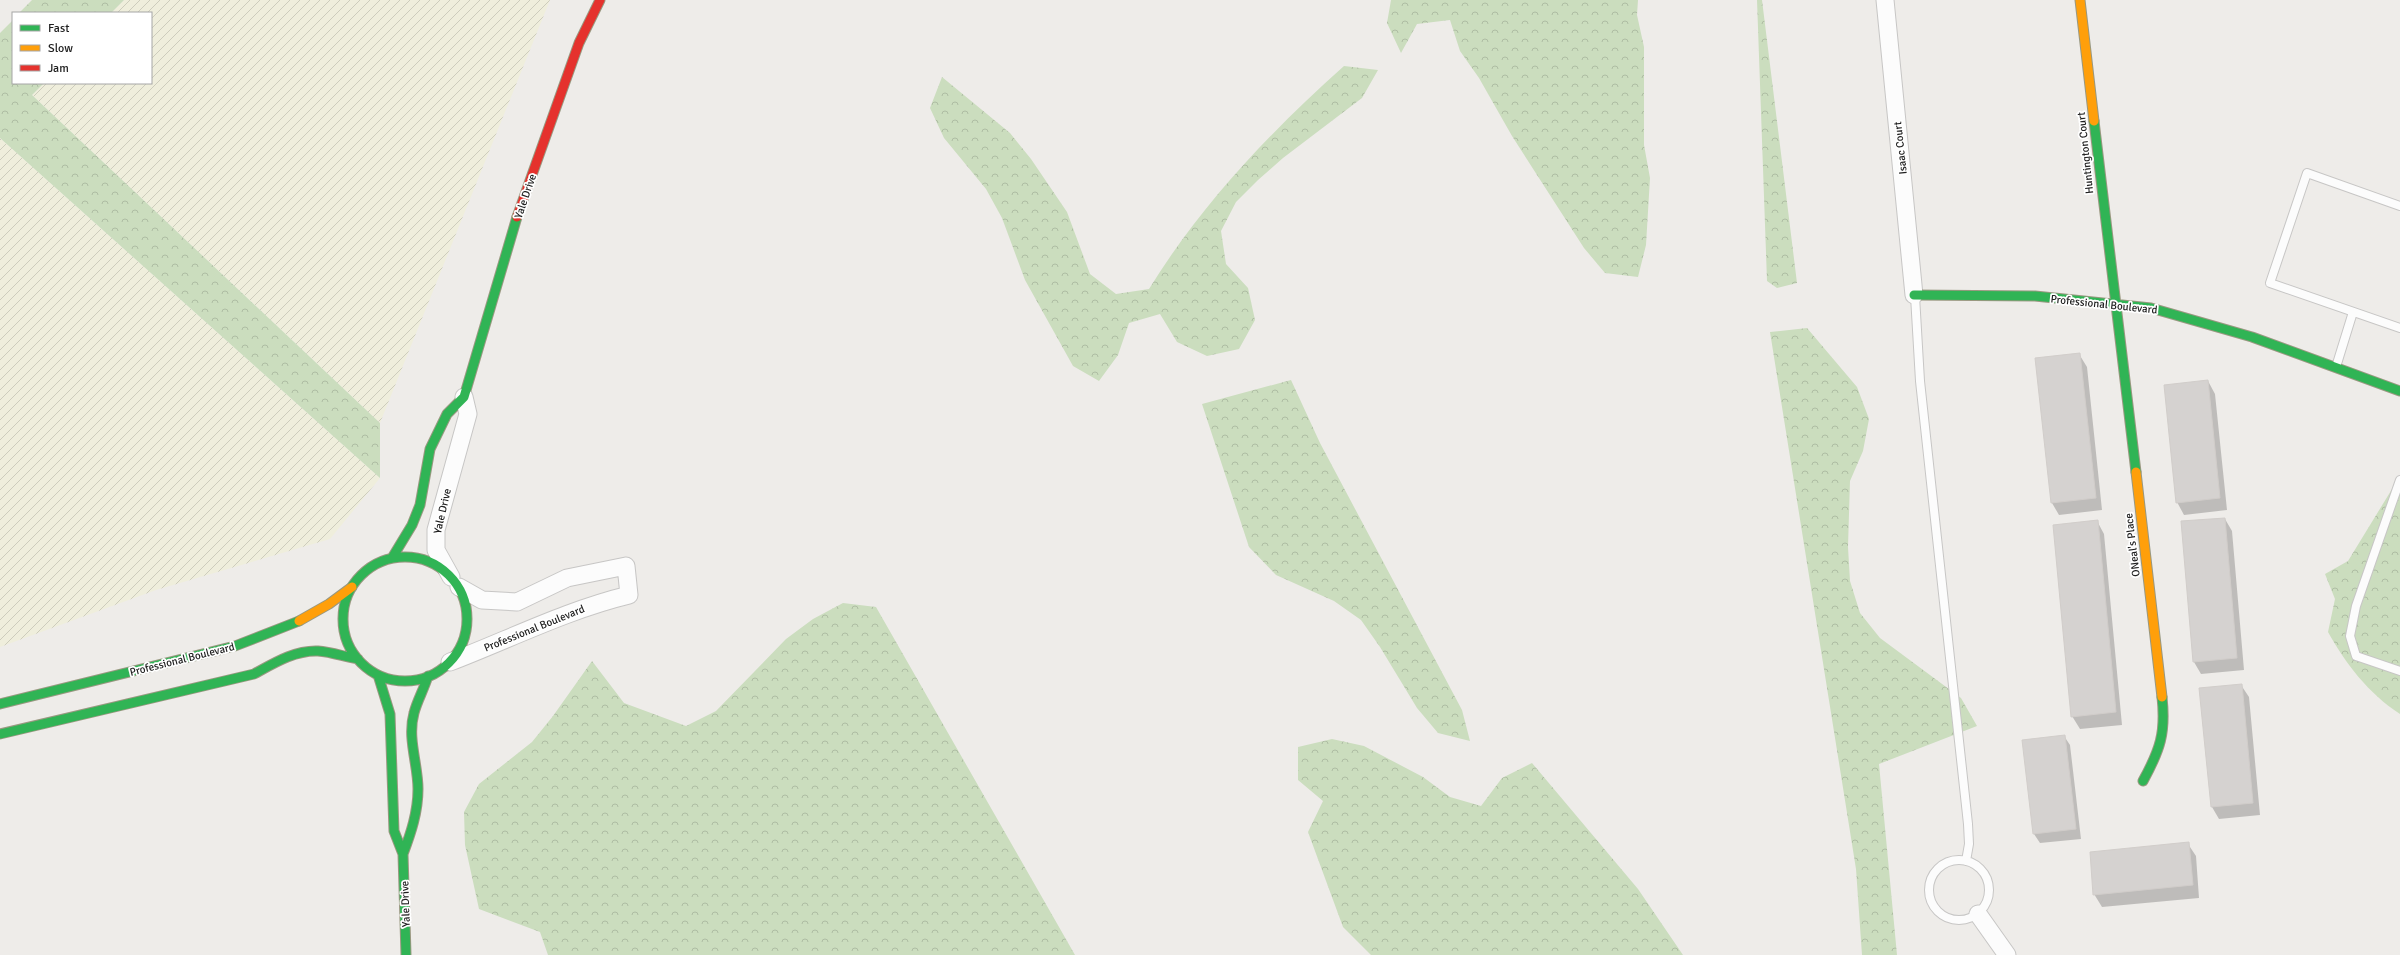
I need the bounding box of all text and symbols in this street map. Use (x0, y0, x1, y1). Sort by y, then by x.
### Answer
legend (12, 12, 152, 84)
text: Fast (48, 21, 69, 36)
text: Slow (48, 41, 73, 56)
text: Jam (48, 61, 69, 76)
street label: Huntington Court (2075, 111, 2096, 195)
street label: Isaac Court (1891, 121, 1910, 175)
street label: Yale Drive (512, 172, 539, 220)
street label: Professional Boulevard (2050, 292, 2158, 317)
street label: Yale Drive (431, 487, 454, 535)
street label: ONeal's Place (2122, 512, 2143, 577)
street label: Professional Boulevard (482, 602, 587, 655)
street label: Professional Boulevard (128, 640, 236, 679)
street label: Yale Drive (398, 881, 413, 927)

